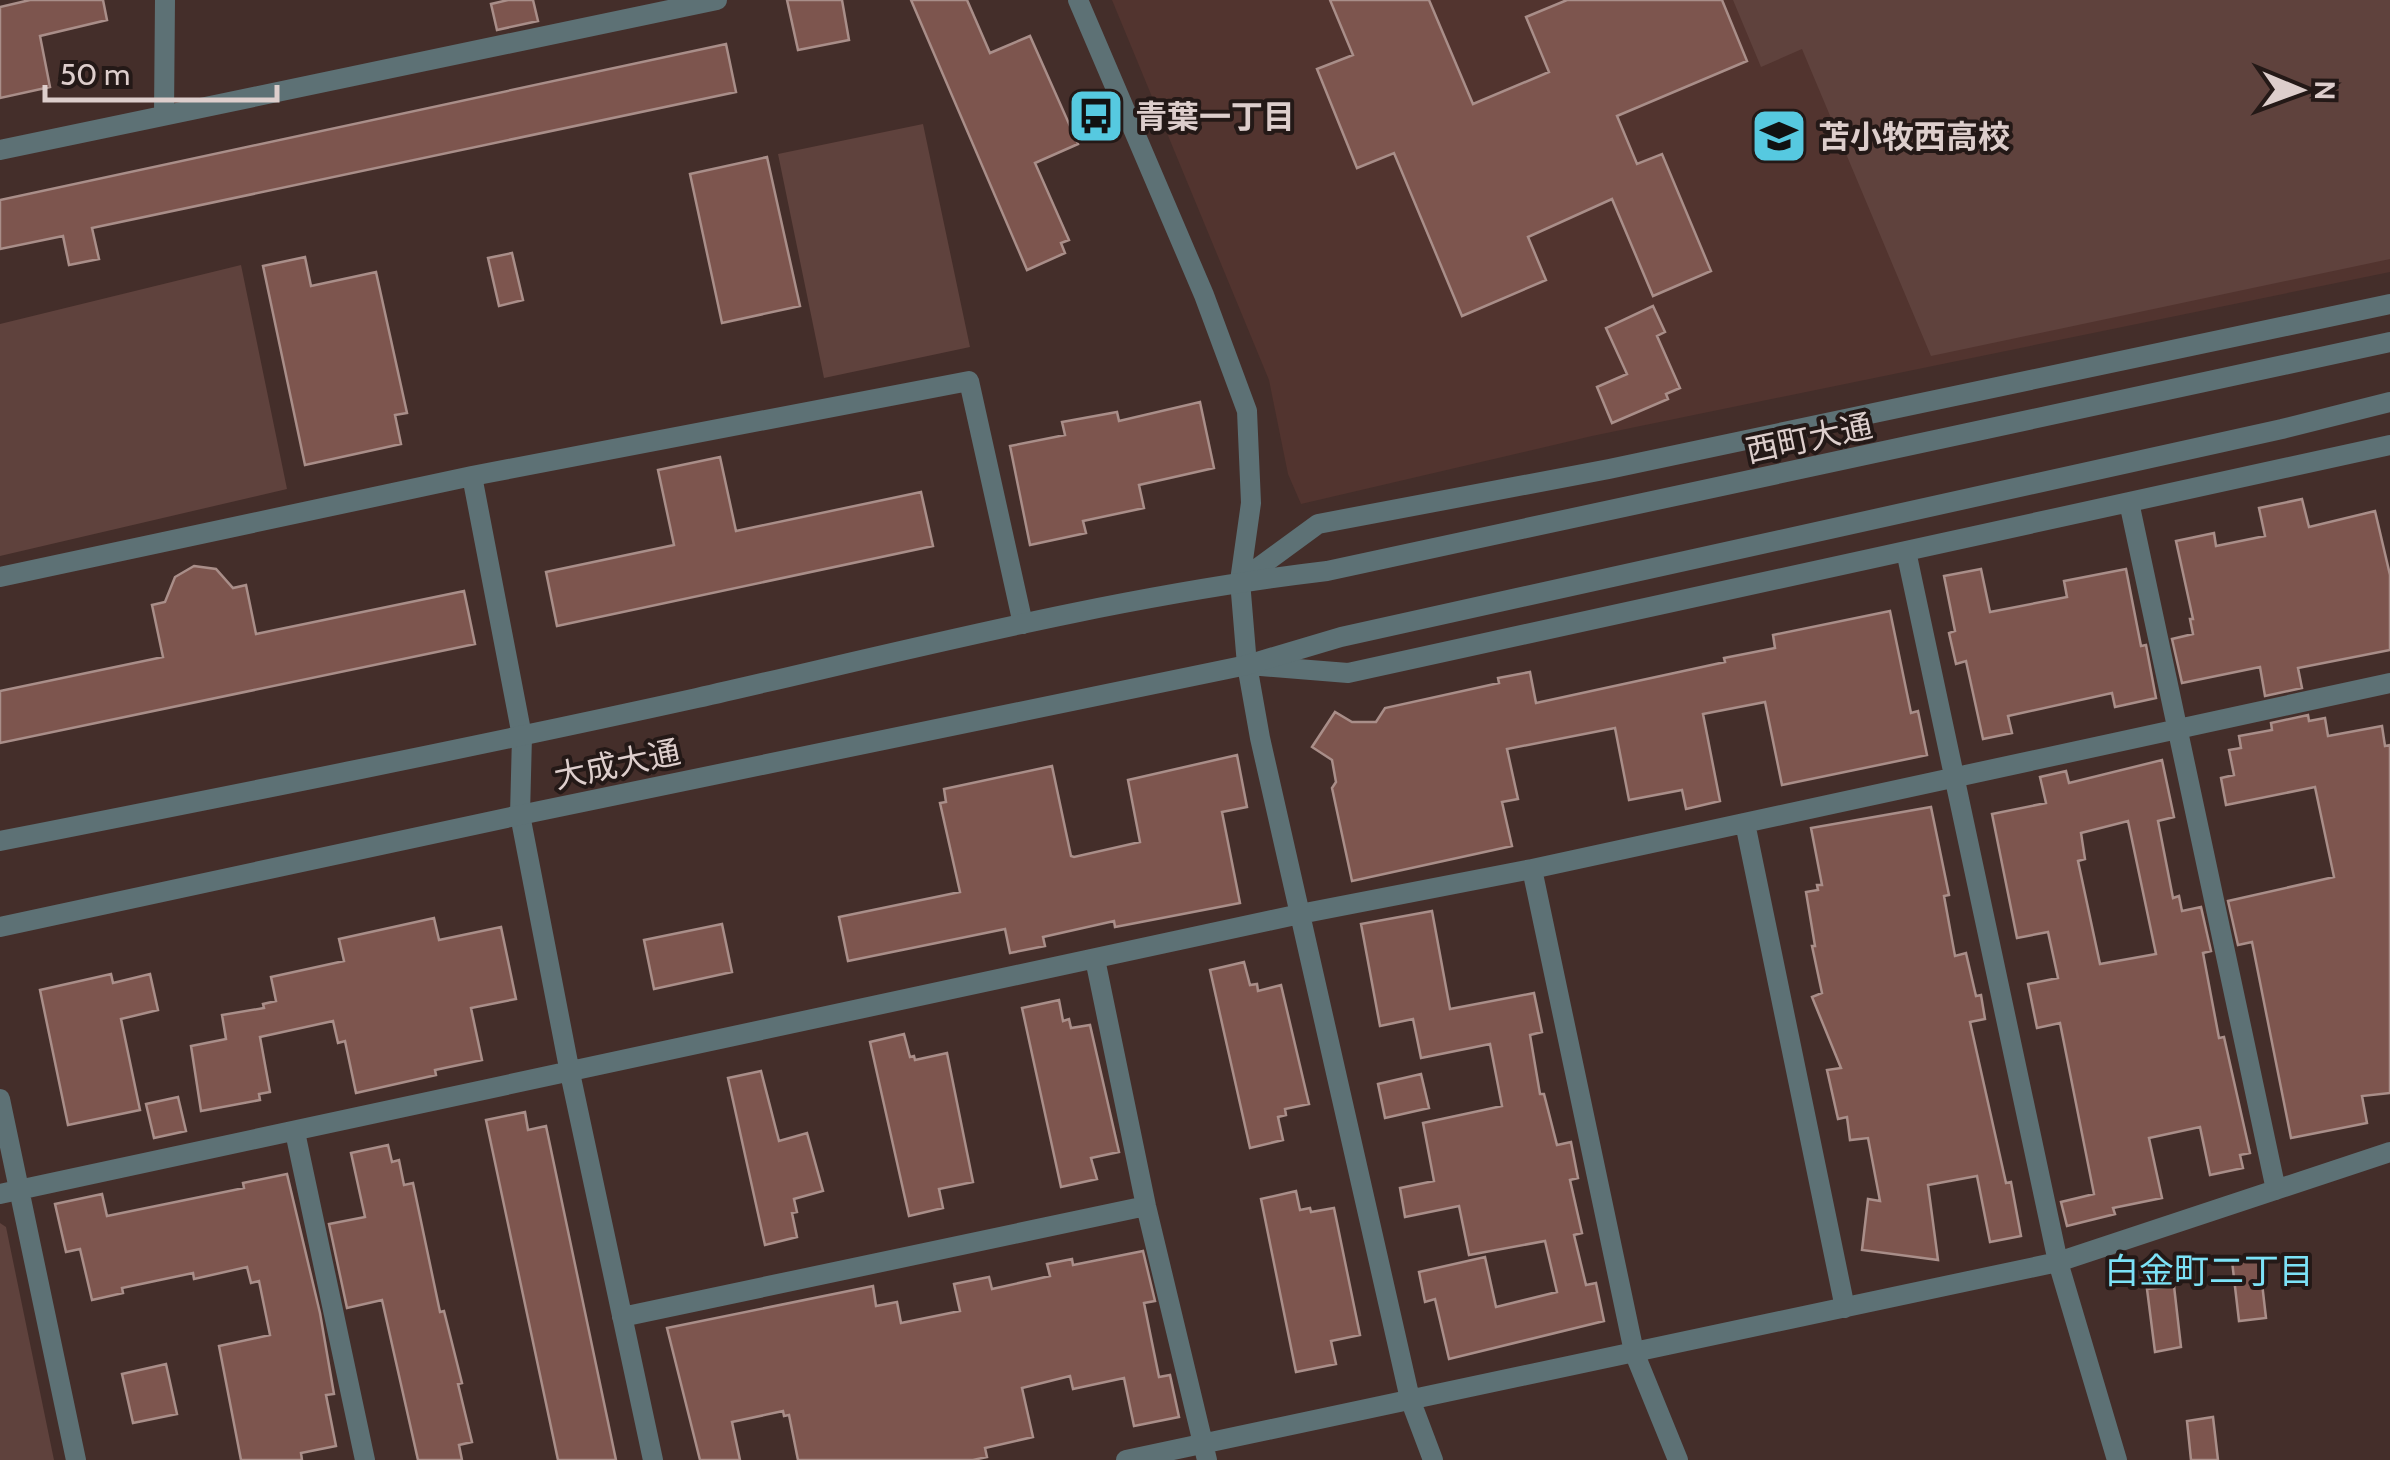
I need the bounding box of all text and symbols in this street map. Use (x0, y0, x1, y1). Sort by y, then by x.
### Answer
scale bar (45, 40, 278, 102)
north arrow (2250, 40, 2350, 140)
text: 50 m (60, 56, 130, 93)
text: N (2308, 80, 2342, 101)
bus stop icon: 青葉一丁目 (1066, 86, 1126, 146)
place label: 青葉一丁目 (1135, 97, 1295, 136)
school or university icon: 苫小牧西高校 (1749, 106, 1809, 166)
place label: 苫小牧西高校 (1818, 117, 2010, 156)
street label: 西町大通 (1742, 406, 1876, 470)
street label: 大成大通 (550, 732, 684, 796)
district label: 白金町二丁目 (2104, 1249, 2314, 1292)

